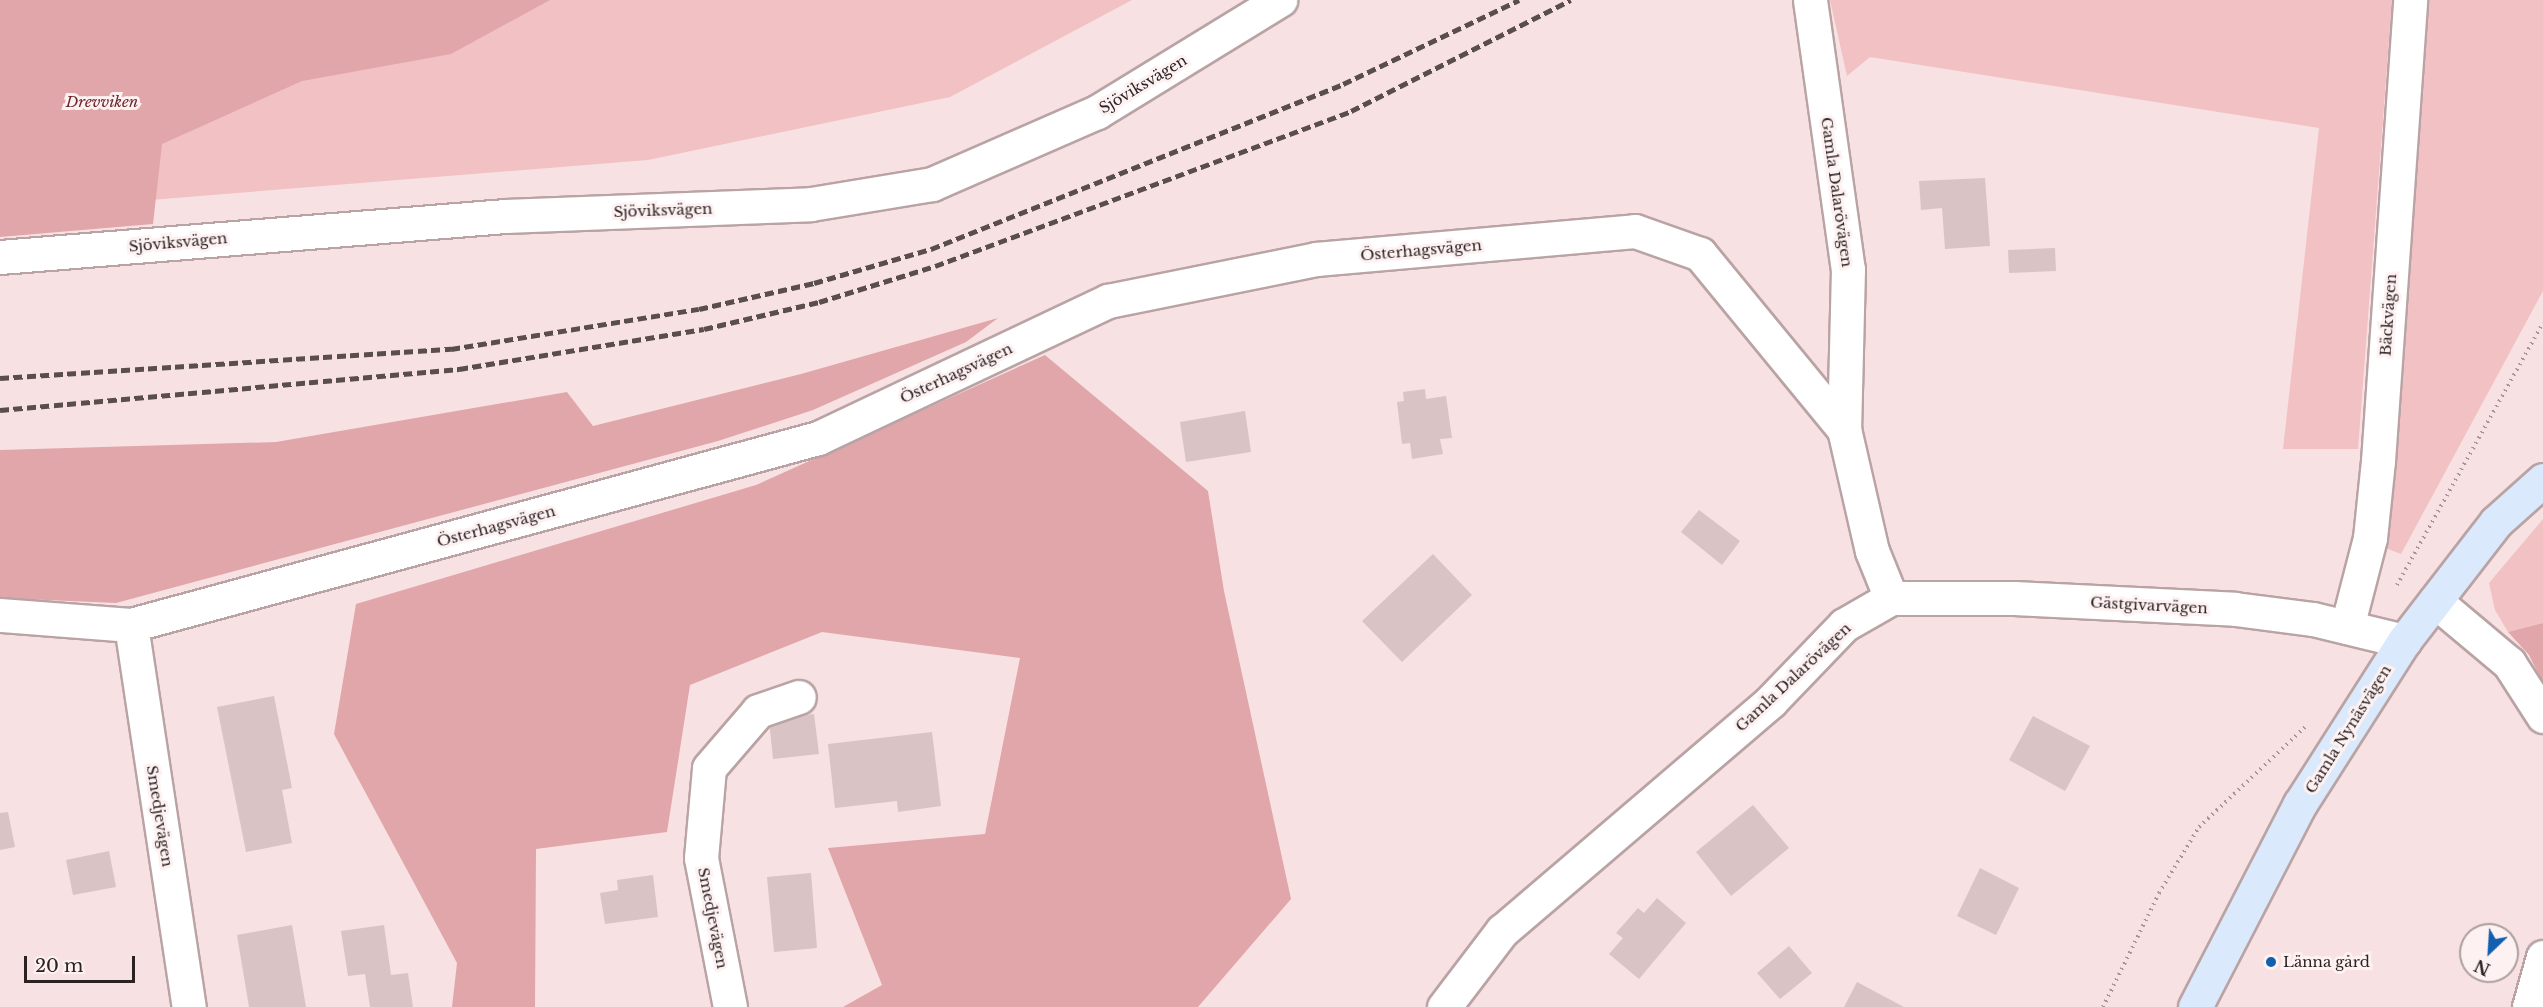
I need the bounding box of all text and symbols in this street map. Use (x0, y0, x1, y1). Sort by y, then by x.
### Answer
street label: Sjöviksvägen (1096, 51, 1190, 117)
park label: Drevviken (66, 93, 138, 111)
street label: Gamla Dalarövägen (1818, 116, 1856, 268)
street label: Sjöviksvägen (613, 199, 713, 221)
street label: Sjöviksvägen (128, 229, 228, 255)
street label: Österhagsvägen (1360, 236, 1482, 264)
street label: Bäckvägen (2376, 273, 2400, 357)
street label: Österhagsvägen (897, 339, 1015, 407)
street label: Österhagsvägen (435, 502, 557, 550)
street label: Gästgivarvägen (2090, 593, 2208, 617)
street label: Gamla Dalarövägen (1732, 619, 1854, 735)
street label: Gamla Nynäsvägen (2301, 661, 2395, 797)
street label: Smedjevägen (143, 764, 177, 868)
street label: Smedjevägen (694, 866, 732, 970)
north arrow (2459, 923, 2519, 983)
scale bar (27, 944, 138, 982)
place label: Länna gård (2283, 953, 2370, 971)
text: 20 m (35, 955, 83, 977)
marker: Länna gård (2264, 955, 2278, 969)
text: N (2471, 955, 2493, 980)

